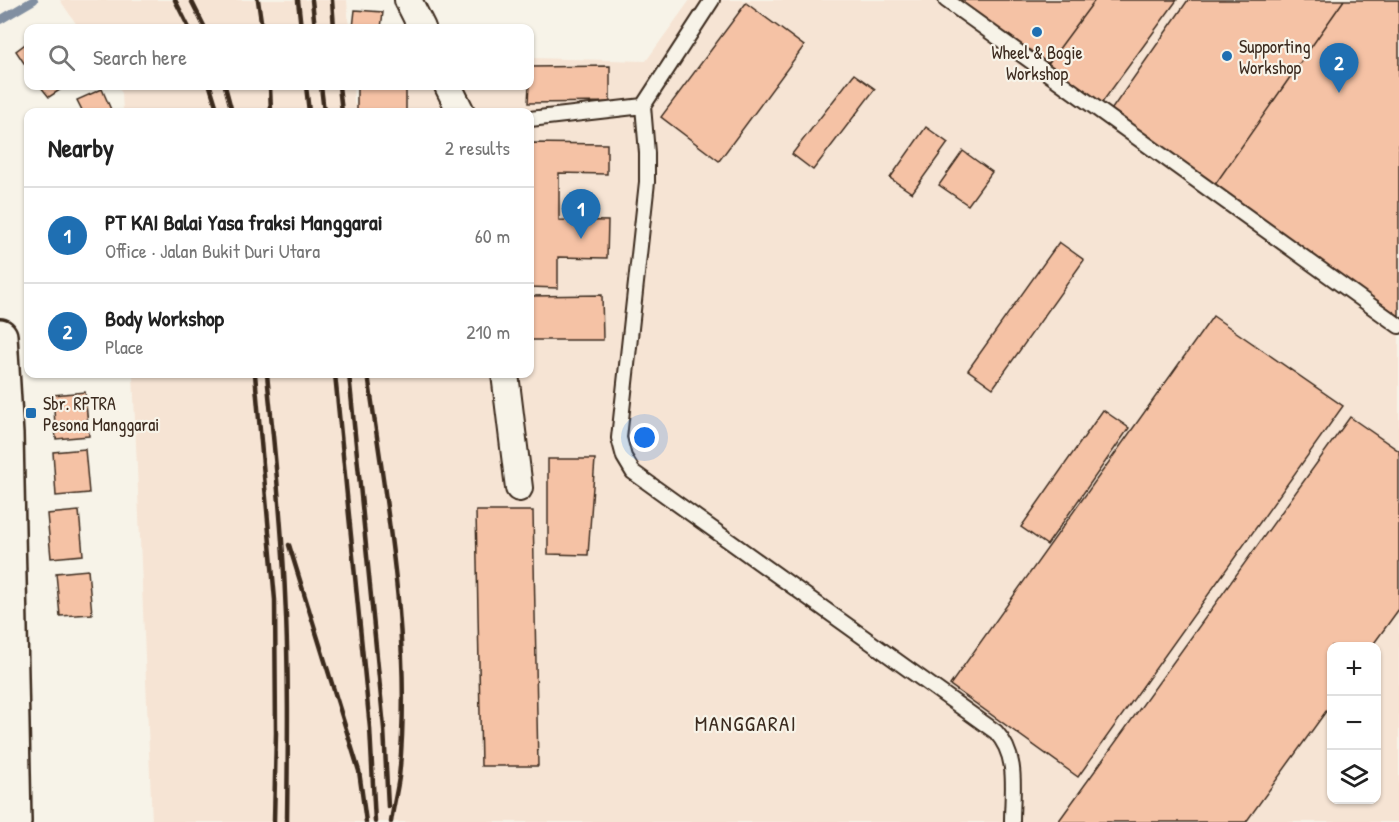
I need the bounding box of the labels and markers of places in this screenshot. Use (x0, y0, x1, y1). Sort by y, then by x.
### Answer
marker: Wheel & Bogie Workshop (1030, 25, 1044, 39)
place label: Supporting Workshop (1239, 34, 1310, 80)
place label: Wheel & Bogie Workshop (991, 40, 1083, 86)
pin: 2 (1320, 44, 1358, 93)
marker: Supporting Workshop (1220, 49, 1234, 63)
pin: 1 (562, 190, 600, 239)
place label: Sbr. RPTRA Pesona Manggarai (43, 391, 159, 437)
marker: Sbr. RPTRA Pesona Manggarai (24, 406, 38, 420)

